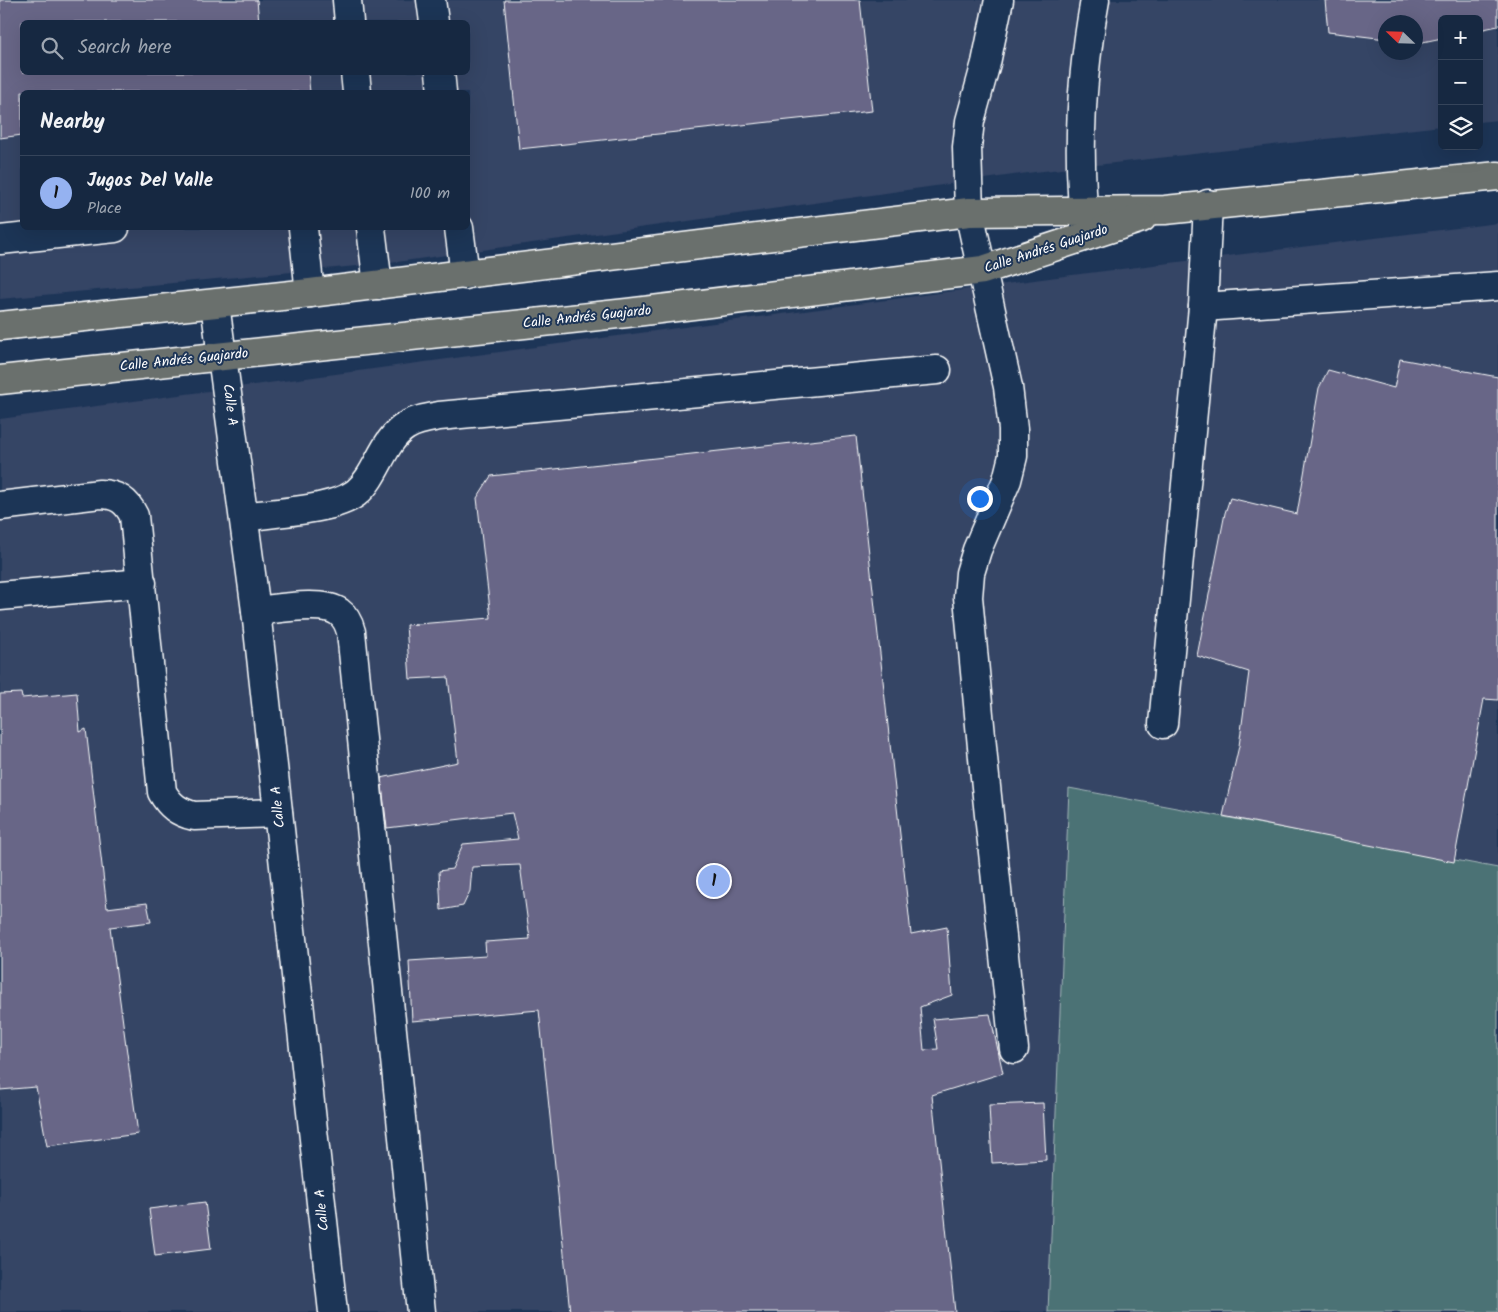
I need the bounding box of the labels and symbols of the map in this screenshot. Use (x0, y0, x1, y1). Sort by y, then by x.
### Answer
north arrow (1378, 15, 1423, 60)
street label: Calle Andrés Guajardo (981, 219, 1111, 279)
street label: Calle Andrés Guajardo (522, 299, 652, 335)
street label: Calle Andrés Guajardo (119, 342, 249, 378)
street label: Calle A (217, 383, 243, 427)
your location (967, 486, 993, 512)
street label: Calle A (265, 785, 291, 829)
pin: 1 (698, 862, 730, 900)
street label: Calle A (309, 1188, 335, 1232)

